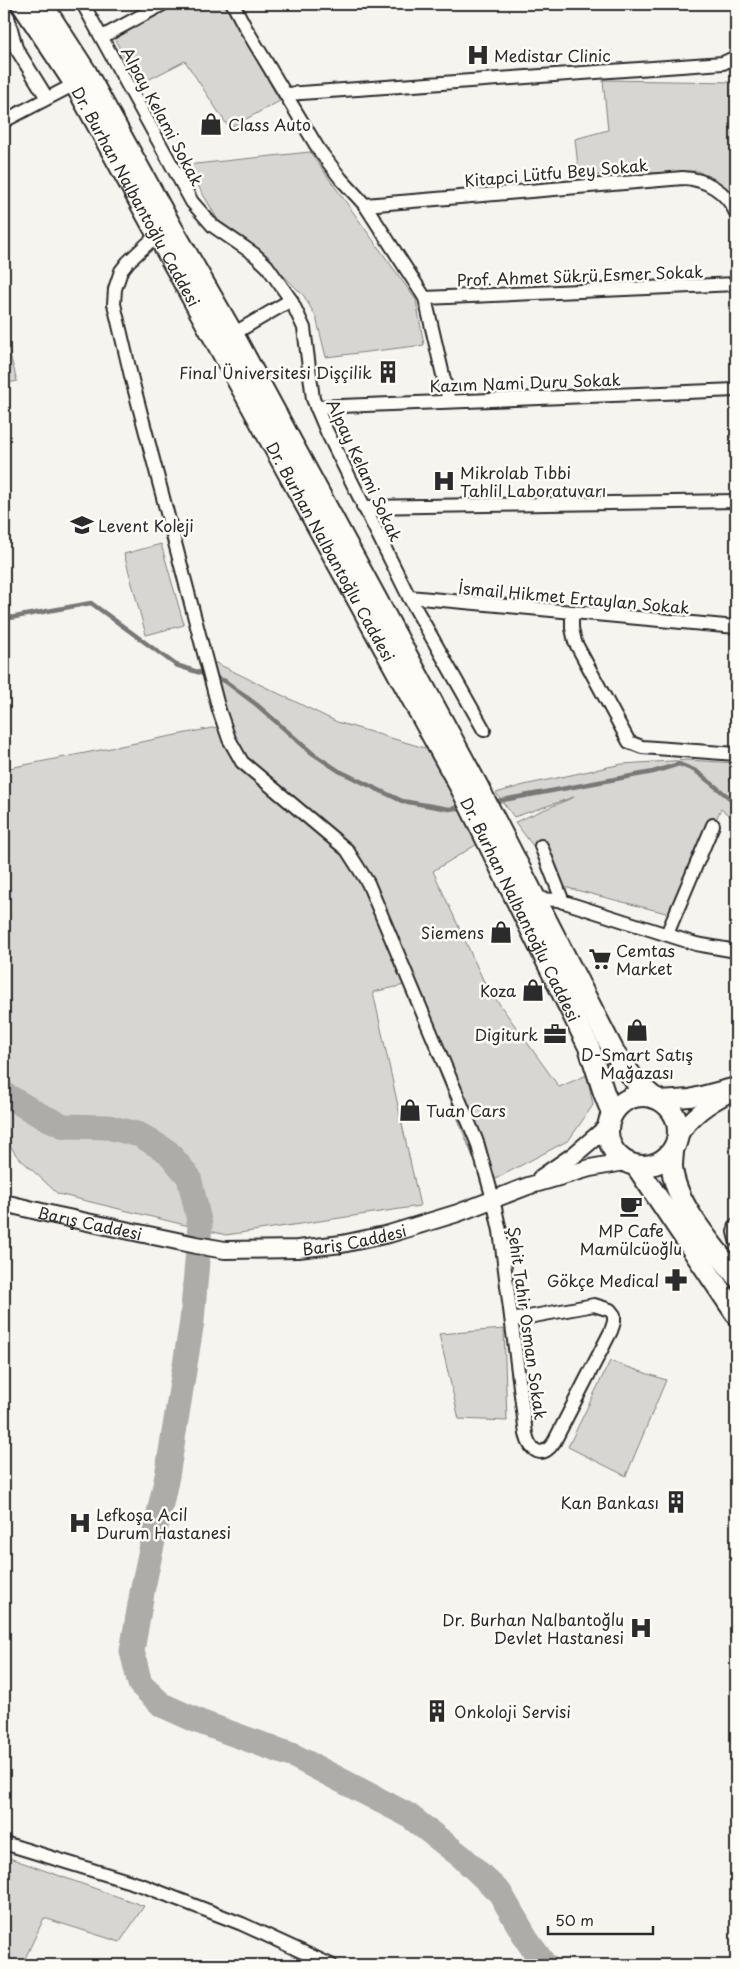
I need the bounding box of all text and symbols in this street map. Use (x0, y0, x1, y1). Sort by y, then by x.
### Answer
street label: Alpay Kelami Sokak (116, 42, 210, 190)
hospital icon: Medistar Clinic (465, 42, 491, 68)
place label: Medistar Clinic (494, 43, 611, 67)
street label: Dr. Burhan Nalbantoğlu Caddesi (67, 82, 207, 311)
shop icon: Class Auto (198, 111, 224, 137)
place label: Class Auto (228, 112, 311, 136)
street label: Kitapci Lütfu Bey Sokak (463, 152, 649, 192)
street label: Prof. Ahmet Sükrü Esmer Sokak (456, 259, 704, 291)
building icon: Final Üniversitesi Dişçilik (375, 359, 401, 385)
place label: Final Üniversitesi Dişçilik (179, 360, 372, 384)
street label: Kazım Nami Duru Sokak (429, 367, 621, 397)
street label: Alpay Kelami Sokak (321, 395, 409, 545)
street label: Dr. Burhan Nalbantoğlu Caddesi (261, 437, 401, 666)
place label: Mikrolab Tıbbi Tahlil Laboratuvarı (460, 460, 606, 502)
hospital icon: Mikrolab Tıbbi Tahlil Laboratuvarı (431, 468, 457, 494)
school or university icon: Levent Koleji (69, 512, 95, 538)
place label: Levent Koleji (98, 513, 194, 537)
street label: İsmail Hikmet Ertaylan Sokak (457, 575, 691, 619)
street label: Dr. Burhan Nalbantoğlu Caddesi (455, 793, 586, 1025)
shop icon: Siemens (488, 919, 514, 945)
place label: Siemens (421, 920, 484, 944)
place label: Cemtas Market (616, 938, 675, 980)
supermarket icon: Cemtas Market (587, 946, 613, 972)
shop icon: Koza (520, 977, 546, 1003)
place label: Koza (480, 978, 516, 1002)
shop icon: D-Smart Satış Mağazası (624, 1017, 650, 1043)
office icon: Digiturk (542, 1021, 568, 1047)
place label: Digiturk (475, 1022, 538, 1046)
place label: D-Smart Satış Mağazası (581, 1042, 693, 1084)
shop icon: Tuan Cars (397, 1097, 423, 1123)
place label: Tuan Cars (426, 1098, 506, 1122)
cafe icon: MP Cafe Mamülcüoğlu (618, 1193, 644, 1219)
street label: Barış Caddesi (35, 1199, 144, 1245)
street label: Bariş Caddesi (301, 1217, 409, 1260)
place label: MP Cafe Mamülcüoğlu (580, 1218, 682, 1260)
street label: Şehit Tahir Osman Sokak (503, 1225, 553, 1421)
pharmacy icon: Gökçe Medical (663, 1267, 689, 1293)
place label: Gökçe Medical (547, 1268, 659, 1292)
building icon: Kan Bankası (663, 1489, 689, 1515)
place label: Kan Bankası (560, 1490, 659, 1514)
place label: Lefkoşa Acil Durum Hastanesi (96, 1502, 231, 1544)
hospital icon: Lefkoşa Acil Durum Hastanesi (67, 1510, 93, 1536)
place label: Dr. Burhan Nalbantoğlu Devlet Hastanesi (442, 1607, 624, 1649)
hospital icon: Dr. Burhan Nalbantoğlu Devlet Hastanesi (628, 1615, 654, 1641)
building icon: Onkoloji Servisi (424, 1698, 450, 1724)
place label: Onkoloji Servisi (454, 1699, 571, 1723)
scale bar (548, 1904, 652, 1936)
text: 50 m (555, 1908, 594, 1931)

